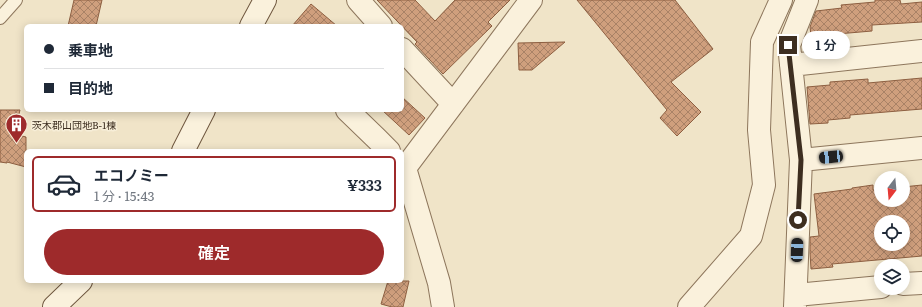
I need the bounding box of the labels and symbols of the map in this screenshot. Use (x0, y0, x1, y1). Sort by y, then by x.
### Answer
callout: 1 分 (802, 31, 850, 59)
route end (779, 36, 797, 54)
building icon: 茨木郡山団地B-1棟 (4, 112, 30, 145)
place label: 茨木郡山団地B-1棟 (32, 117, 116, 132)
car (818, 150, 844, 164)
north arrow (874, 171, 910, 207)
route start (789, 211, 807, 229)
car (791, 238, 803, 262)

